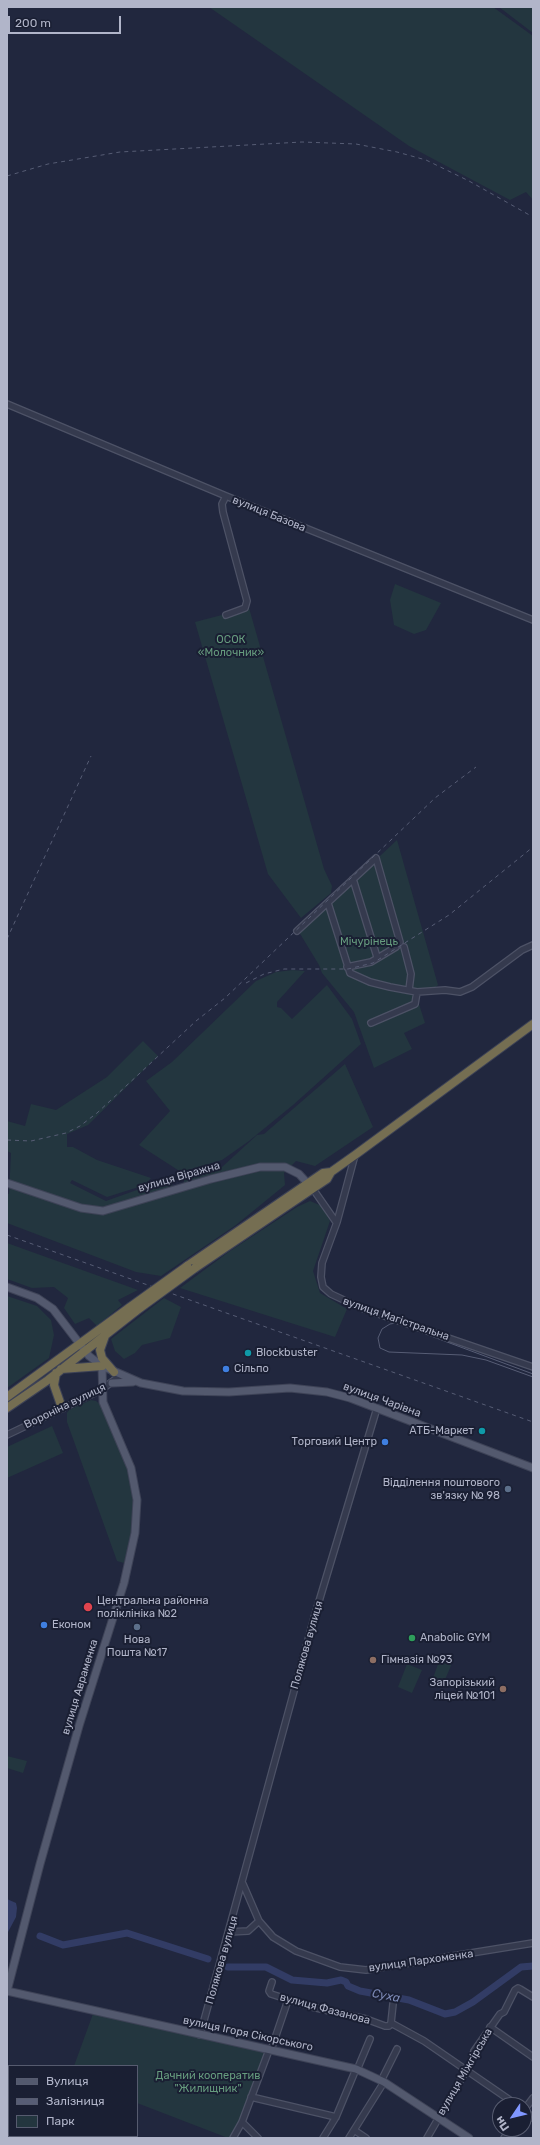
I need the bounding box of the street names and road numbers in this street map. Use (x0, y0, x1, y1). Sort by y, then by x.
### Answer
street label: вулиця Базова (230, 493, 308, 535)
street label: вулиця Віражна (137, 1159, 221, 1195)
street label: вулиця Магістральна (341, 1295, 451, 1343)
street label: вулиця Чарівна (341, 1380, 423, 1420)
street label: Вороніна вулиця (22, 1381, 108, 1431)
street label: Полякова вулиця (288, 1599, 326, 1691)
street label: вулиця Авраменка (59, 1638, 101, 1736)
street label: Полякова вулиця (203, 1914, 241, 2006)
street label: вулиця Пархоменка (368, 1947, 474, 1975)
street label: вулиця Фазанова (278, 1991, 372, 2027)
street label: вулиця Ігоря Сікорського (182, 2014, 314, 2054)
street label: вулиця Міжгірська (435, 2026, 495, 2118)

